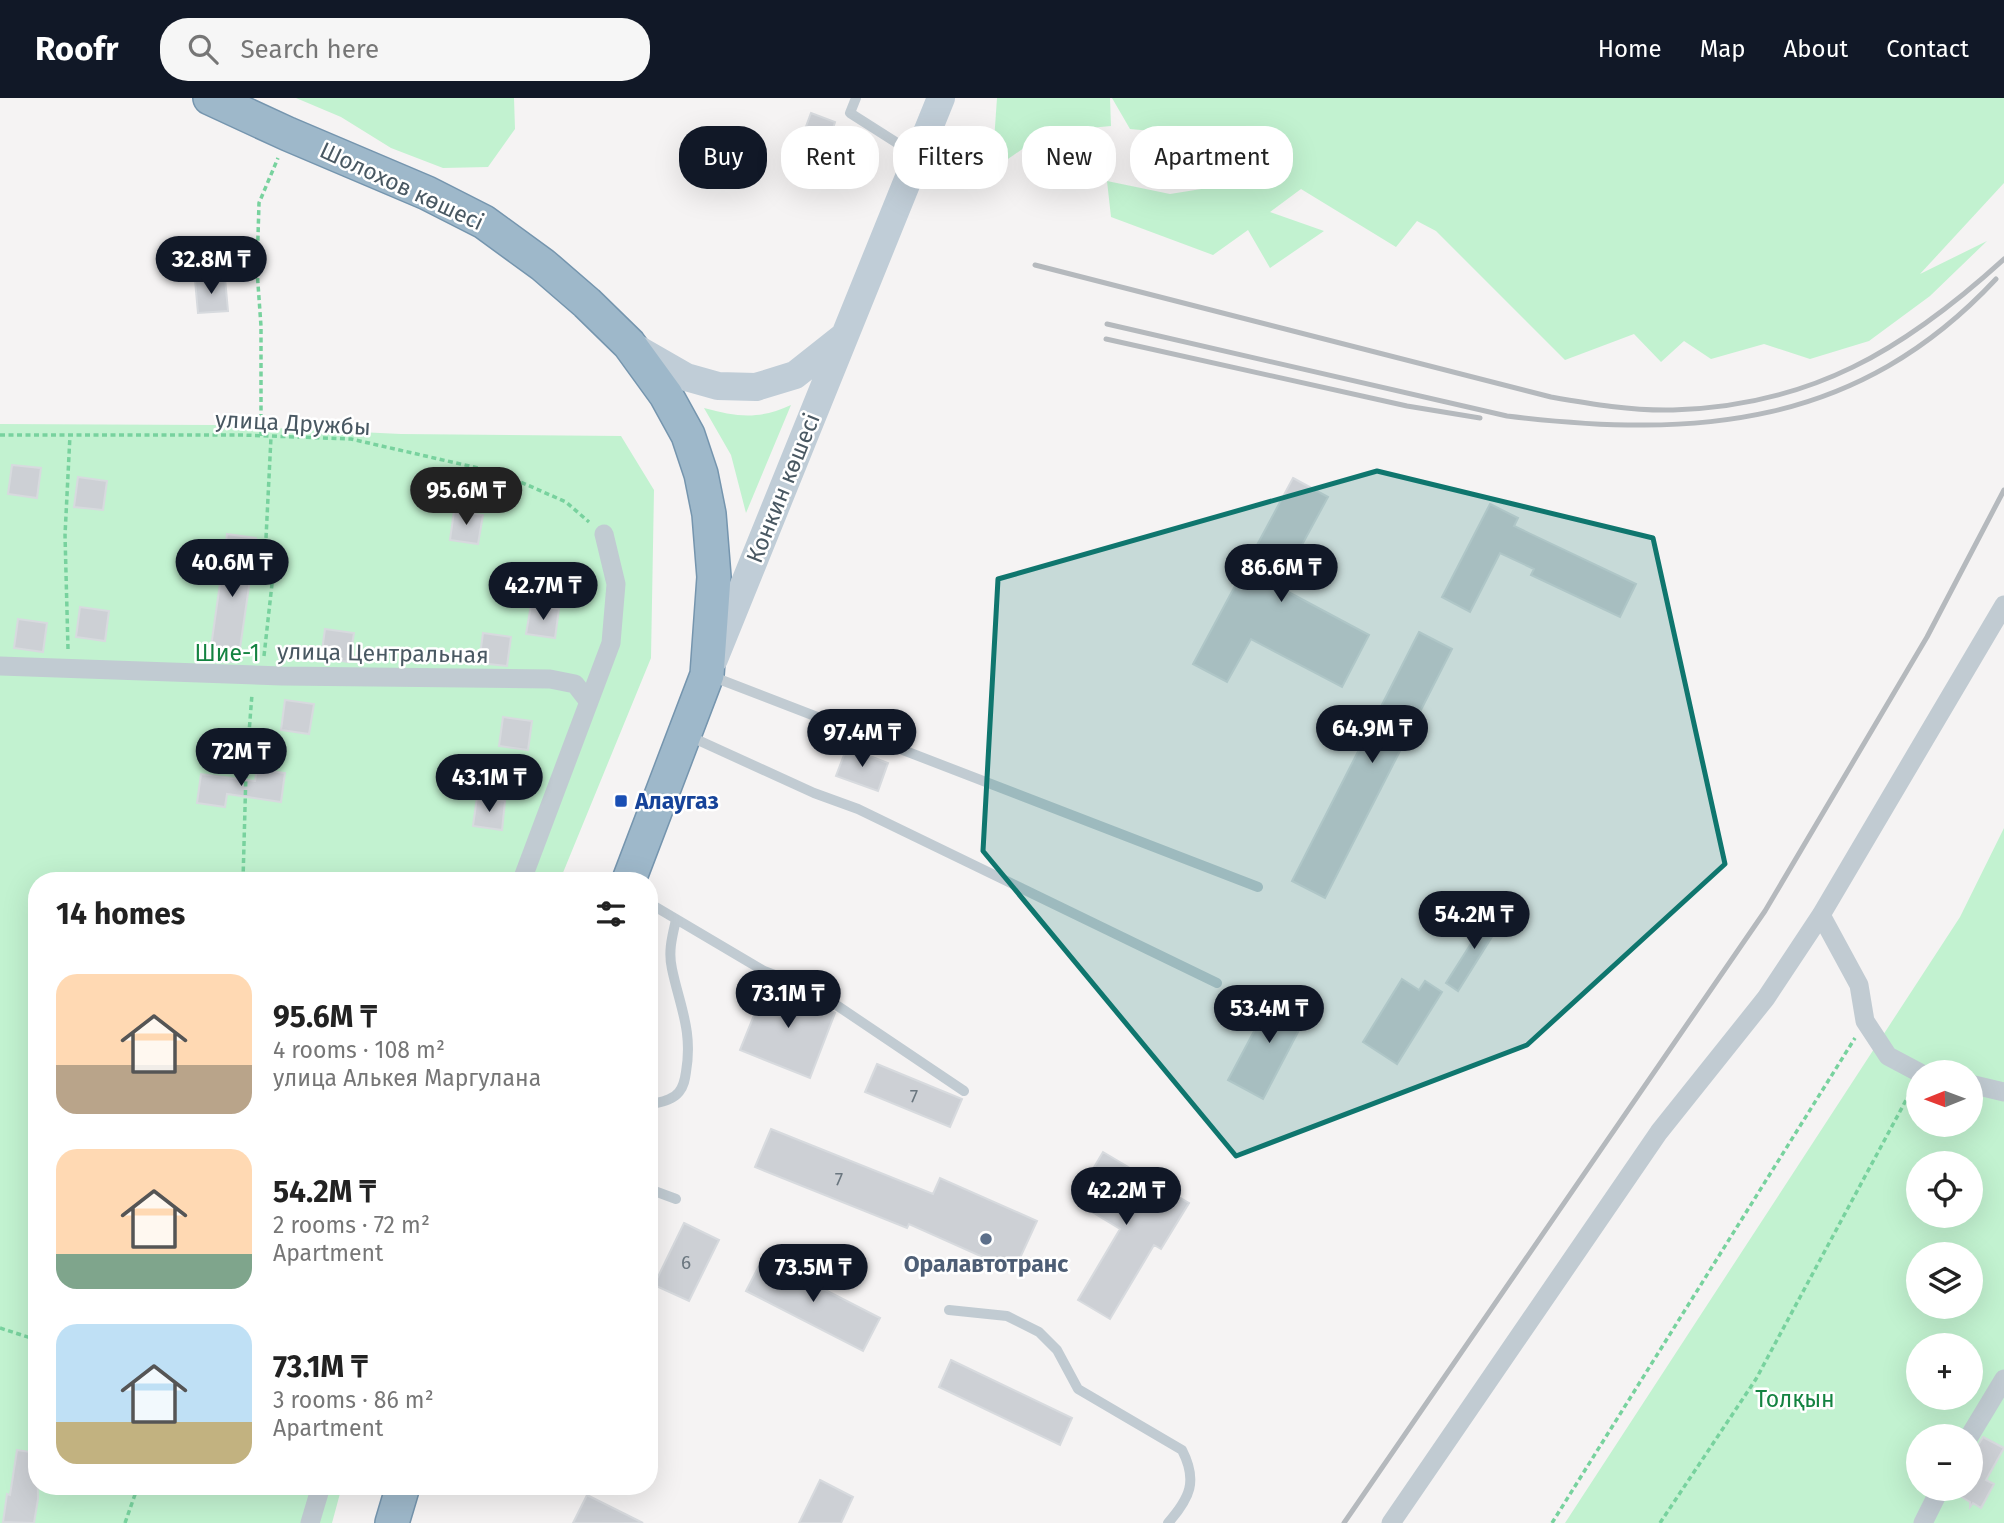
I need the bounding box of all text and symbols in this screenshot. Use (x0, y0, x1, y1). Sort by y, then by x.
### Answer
search box (160, 18, 650, 81)
text: Roofr (35, 29, 118, 69)
icon: search (184, 30, 222, 68)
text: Search here (240, 34, 379, 65)
text: Home (1598, 35, 1662, 63)
text: Map (1700, 35, 1746, 63)
text: About (1784, 35, 1848, 63)
text: Contact (1886, 35, 1969, 63)
chip: Buy (679, 126, 767, 189)
chip: Rent (781, 126, 879, 189)
chip: Filters (893, 126, 1008, 189)
chip: New (1022, 126, 1116, 189)
chip: Apartment (1130, 126, 1293, 189)
street label: Шолохов көшесі (315, 136, 489, 236)
pin: 32.8M ₸ (146, 236, 276, 296)
text: 32.8M ₸ (172, 245, 250, 273)
street label: улица Дружбы (214, 405, 372, 441)
street label: Конкин көшесі (740, 409, 826, 567)
pin: 95.6M ₸ (401, 468, 531, 527)
text: 95.6M ₸ (426, 476, 506, 504)
pin: 40.6M ₸ (167, 540, 297, 599)
pin: 86.6M ₸ (1216, 545, 1346, 604)
text: 40.6M ₸ (192, 548, 272, 576)
text: 86.6M ₸ (1241, 553, 1321, 581)
pin: 42.7M ₸ (478, 562, 608, 622)
text: 42.7M ₸ (505, 571, 581, 599)
street label: улица Центральная (277, 637, 489, 669)
park label: Шие-1 (194, 639, 260, 667)
pin: 64.9M ₸ (1307, 706, 1437, 765)
pin: 97.4M ₸ (797, 710, 927, 769)
text: 64.9M ₸ (1332, 714, 1412, 742)
text: 97.4M ₸ (823, 718, 901, 746)
pin: 72M ₸ (192, 728, 290, 788)
text: 72M ₸ (212, 737, 270, 765)
pin: 43.1M ₸ (424, 754, 554, 814)
text: 43.1M ₸ (452, 763, 526, 791)
place label: Алаугаз (634, 787, 719, 815)
marker: Алаугаз (613, 793, 629, 809)
pin: 54.2M ₸ (1409, 892, 1539, 951)
icon: filters (592, 895, 630, 933)
text: 14 homes (56, 896, 185, 932)
text: 54.2M ₸ (1435, 900, 1513, 928)
pin: 73.1M ₸ (723, 970, 853, 1030)
text: 73.1M ₸ (752, 979, 824, 1007)
pin: 53.4M ₸ (1204, 986, 1334, 1045)
text: 53.4M ₸ (1230, 994, 1308, 1022)
text: 95.6M ₸ (273, 999, 377, 1035)
icon: home (112, 1002, 196, 1086)
text: 4 rooms · 108 m² (273, 1036, 445, 1064)
north arrow (1906, 1060, 1983, 1138)
map controls (1906, 1060, 1983, 1501)
text: улица Алькея Маргулана (273, 1064, 541, 1092)
house number: 7 (910, 1085, 918, 1108)
button: locate (1906, 1151, 1983, 1228)
house number: 7 (835, 1168, 843, 1191)
pin: 42.2M ₸ (1061, 1168, 1191, 1227)
text: 54.2M ₸ (273, 1174, 376, 1210)
text: 42.2M ₸ (1087, 1176, 1165, 1204)
icon: home (112, 1177, 196, 1261)
text: 2 rooms · 72 m² (273, 1211, 430, 1239)
marker: Оралавтотранс (978, 1231, 994, 1247)
text: Apartment (273, 1239, 383, 1267)
button: layers (1906, 1242, 1983, 1319)
pin: 73.5M ₸ (748, 1244, 878, 1304)
place label: Оралавтотранс (904, 1250, 1068, 1278)
house number: 6 (681, 1251, 691, 1274)
text: 73.5M ₸ (775, 1253, 851, 1281)
button: + (1906, 1333, 1983, 1410)
text: 73.1M ₸ (273, 1349, 368, 1385)
icon: home (112, 1352, 196, 1436)
park label: Толқын (1755, 1385, 1835, 1413)
text: 3 rooms · 86 m² (273, 1386, 434, 1414)
text: Apartment (273, 1414, 383, 1442)
button: − (1906, 1424, 1983, 1501)

